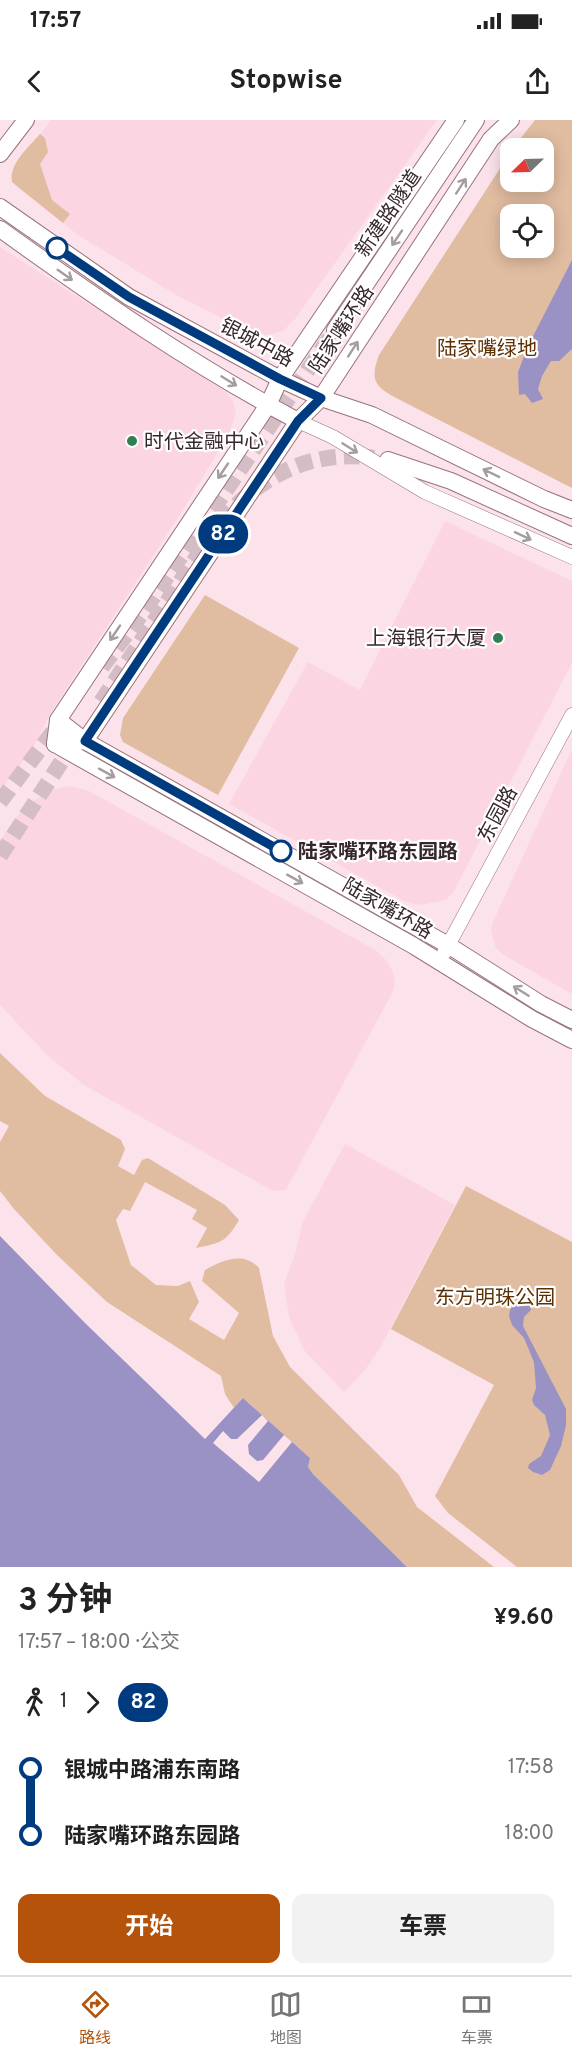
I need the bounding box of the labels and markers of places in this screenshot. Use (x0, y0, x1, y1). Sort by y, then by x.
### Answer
unlabelled marker (46, 237, 68, 259)
place label: 时代金融中心 (144, 430, 264, 456)
marker: 时代金融中心 (125, 434, 139, 448)
place label: 上海银行大厦 (366, 627, 486, 653)
marker: 上海银行大厦 (491, 631, 505, 645)
marker: 陆家嘴环路东园路 (270, 840, 292, 862)
place label: 陆家嘴环路东园路 (298, 840, 458, 866)

